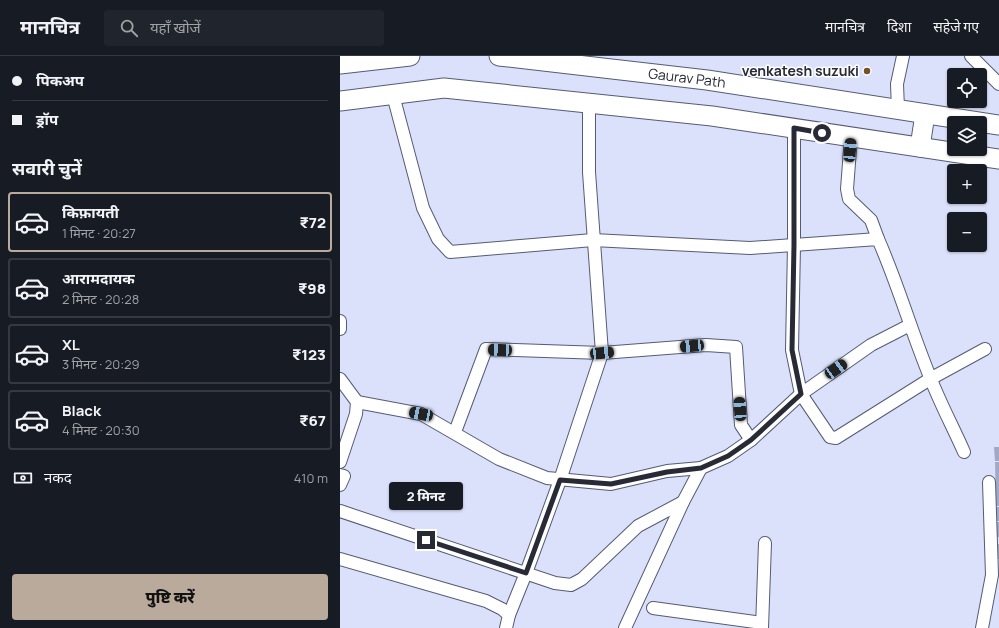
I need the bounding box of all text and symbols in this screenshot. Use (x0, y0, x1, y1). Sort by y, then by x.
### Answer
search box (104, 10, 384, 46)
text: मानचित्र (20, 14, 80, 40)
icon: search (118, 17, 140, 39)
text: यहाँ खोजें (150, 17, 201, 38)
text: मानचित्र (825, 17, 865, 36)
text: दिशा (887, 17, 911, 36)
text: सहेजे गए (933, 17, 979, 36)
place label: venkatesh suzuki (742, 61, 859, 80)
street label: Gaurav Path (647, 63, 727, 92)
marker: venkatesh suzuki (862, 66, 872, 76)
map controls (947, 68, 987, 252)
button: locate (947, 68, 987, 108)
text: पिकअप (36, 70, 84, 91)
text: ड्रॉप (36, 109, 58, 130)
button: layers (947, 116, 987, 156)
route start (813, 124, 831, 142)
car (843, 138, 857, 162)
text: सवारी चुनें (12, 156, 82, 180)
button: + (947, 164, 987, 204)
text: किफ़ायती (62, 202, 119, 223)
icon: car (14, 204, 50, 240)
text: ₹72 (299, 212, 326, 233)
button: − (947, 212, 987, 252)
text: 1 मिनट · 20:27 (62, 224, 136, 242)
text: आरामदायक (62, 268, 135, 289)
icon: car (14, 270, 50, 306)
text: ₹98 (298, 278, 326, 299)
text: 2 मिनट · 20:28 (62, 290, 139, 308)
text: XL (62, 334, 80, 355)
icon: car (14, 336, 50, 372)
car (680, 339, 704, 353)
text: ₹123 (292, 344, 326, 365)
car (488, 344, 512, 356)
car (590, 346, 614, 360)
text: 3 मिनट · 20:29 (62, 355, 140, 373)
car (823, 357, 849, 381)
car (733, 397, 747, 421)
text: Black (62, 400, 101, 421)
icon: car (14, 402, 50, 438)
car (408, 406, 434, 422)
text: ₹67 (299, 410, 326, 431)
text: 4 मिनट · 20:30 (62, 421, 140, 439)
icon: cash (12, 467, 34, 489)
text: नकद (44, 467, 72, 488)
text: 410 m (294, 469, 328, 487)
callout: 2 मिनट (389, 482, 463, 510)
text: 2 मिनट (407, 487, 445, 505)
route end (417, 531, 435, 549)
button: पुष्टि करें (12, 574, 328, 620)

